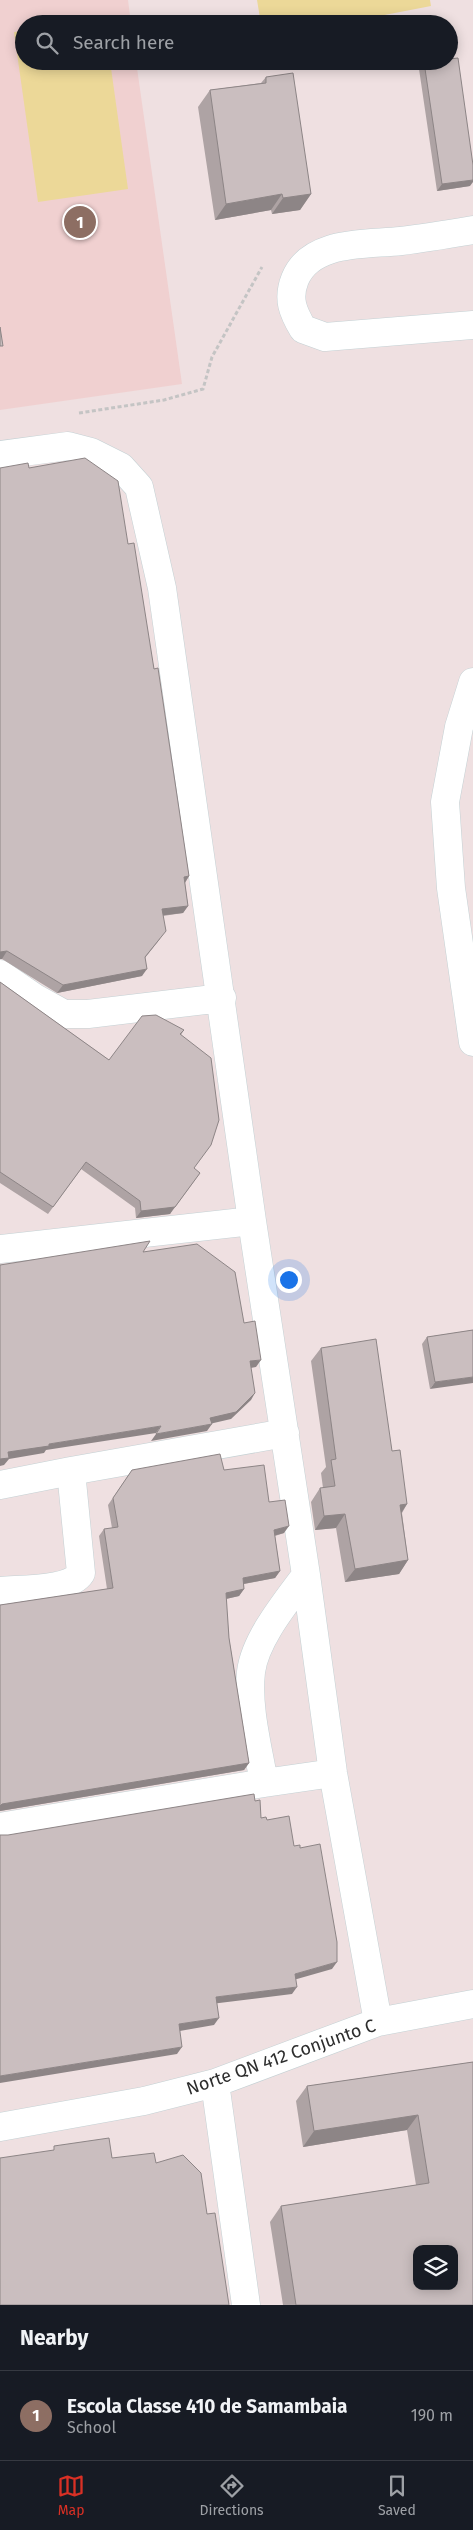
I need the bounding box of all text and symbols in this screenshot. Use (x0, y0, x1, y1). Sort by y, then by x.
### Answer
search box (15, 15, 458, 70)
icon: search (33, 29, 61, 57)
text: Search here (73, 31, 174, 54)
pin: 1 (64, 203, 96, 241)
your location (276, 1267, 302, 1293)
street label: Norte QN 412 Conjunto C (184, 2014, 378, 2100)
map controls (413, 2245, 458, 2290)
button: layers (413, 2245, 458, 2290)
text: Nearby (20, 2325, 88, 2351)
text: Escola Classe 410 de Samambaia (67, 2395, 347, 2418)
text: 1 (32, 2406, 40, 2425)
text: 190 m (411, 2406, 453, 2425)
text: School (67, 2418, 116, 2437)
tab: Map (57, 2472, 85, 2519)
tab: Directions (199, 2472, 264, 2519)
tab: Saved (378, 2472, 416, 2519)

